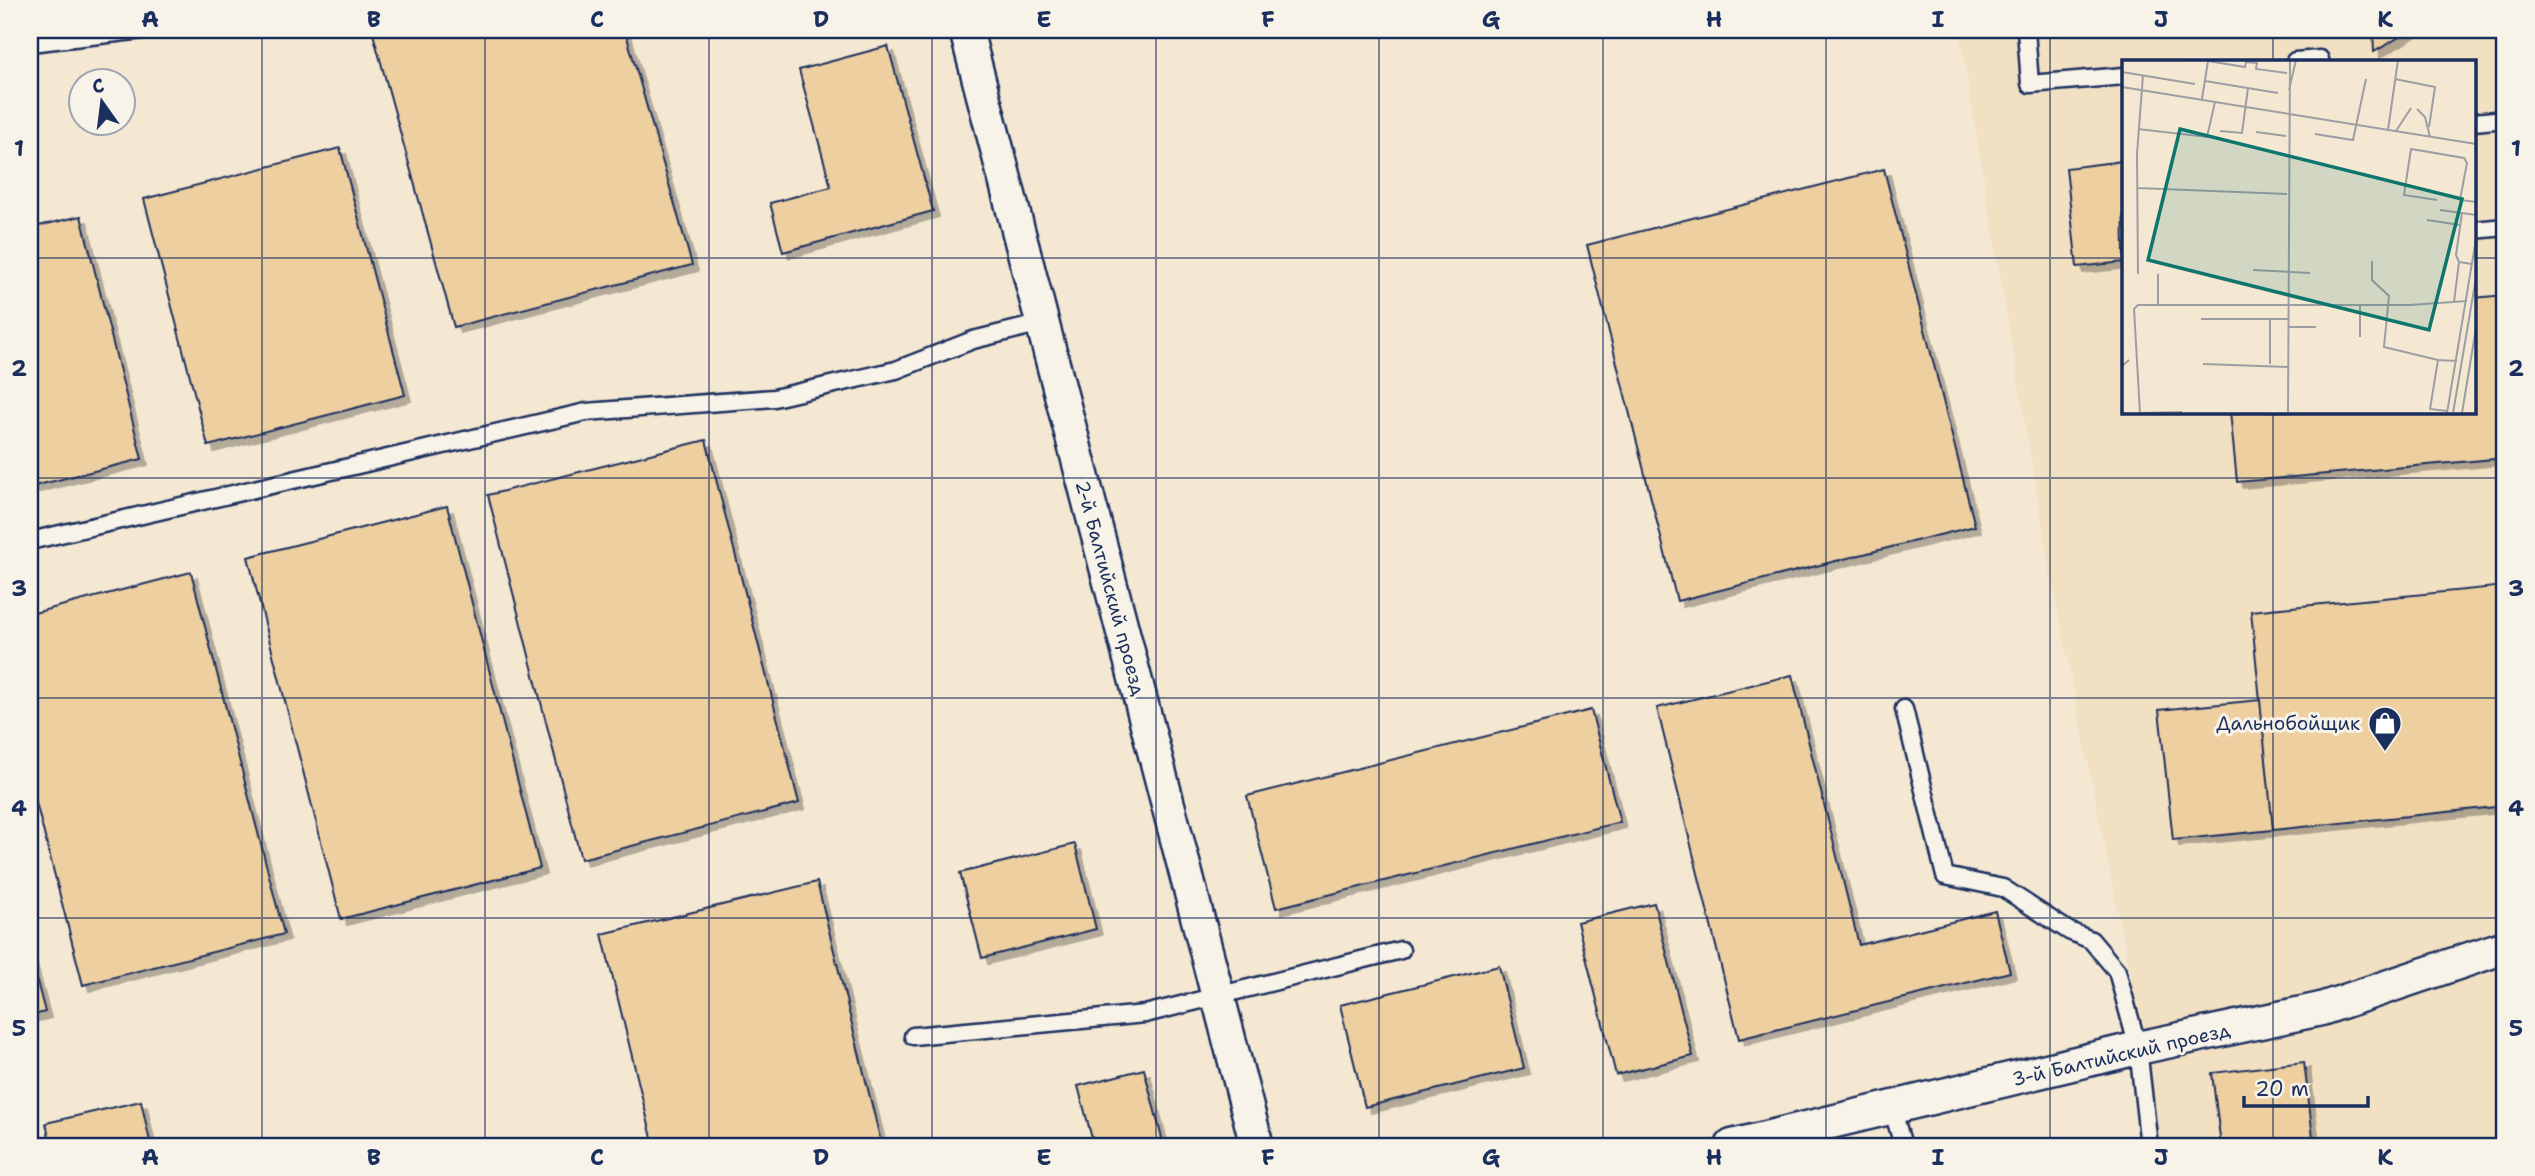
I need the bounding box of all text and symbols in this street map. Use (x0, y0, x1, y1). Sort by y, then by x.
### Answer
text: A (141, 4, 159, 34)
text: B (367, 4, 381, 34)
text: C (590, 4, 604, 34)
text: D (813, 4, 829, 34)
text: E (1036, 4, 1052, 34)
text: F (1261, 4, 1275, 34)
text: G (1482, 4, 1501, 34)
text: H (1706, 4, 1722, 34)
text: I (1932, 4, 1945, 34)
text: J (2154, 4, 2168, 34)
text: K (2377, 4, 2393, 34)
inset map (2122, 60, 2476, 413)
north arrow (66, 66, 136, 136)
text: С (89, 72, 107, 100)
text: 1 (14, 133, 24, 163)
text: 1 (2511, 133, 2521, 163)
text: 2 (11, 353, 27, 383)
text: 2 (2508, 353, 2524, 383)
street label: 2-й Балтийский проезд (1070, 478, 1151, 699)
text: 3 (11, 573, 27, 603)
text: 3 (2508, 573, 2524, 603)
shop icon: Дальнобойщик (2366, 704, 2404, 753)
place label: Дальнобойщик (2216, 711, 2360, 736)
text: 4 (11, 793, 27, 823)
text: 4 (2508, 793, 2524, 823)
text: 5 (12, 1013, 26, 1043)
text: 5 (2509, 1013, 2523, 1043)
street label: 3-й Балтийский проезд (2010, 1017, 2233, 1092)
scale bar (2244, 1064, 2369, 1108)
text: 20 m (2255, 1075, 2309, 1103)
text: A (141, 1142, 159, 1172)
text: B (367, 1142, 381, 1172)
text: C (590, 1142, 604, 1172)
text: D (813, 1142, 829, 1172)
text: E (1036, 1142, 1052, 1172)
text: F (1261, 1142, 1275, 1172)
text: G (1482, 1142, 1501, 1172)
text: H (1706, 1142, 1722, 1172)
text: I (1932, 1142, 1945, 1172)
text: J (2154, 1142, 2168, 1172)
text: K (2377, 1142, 2393, 1172)

